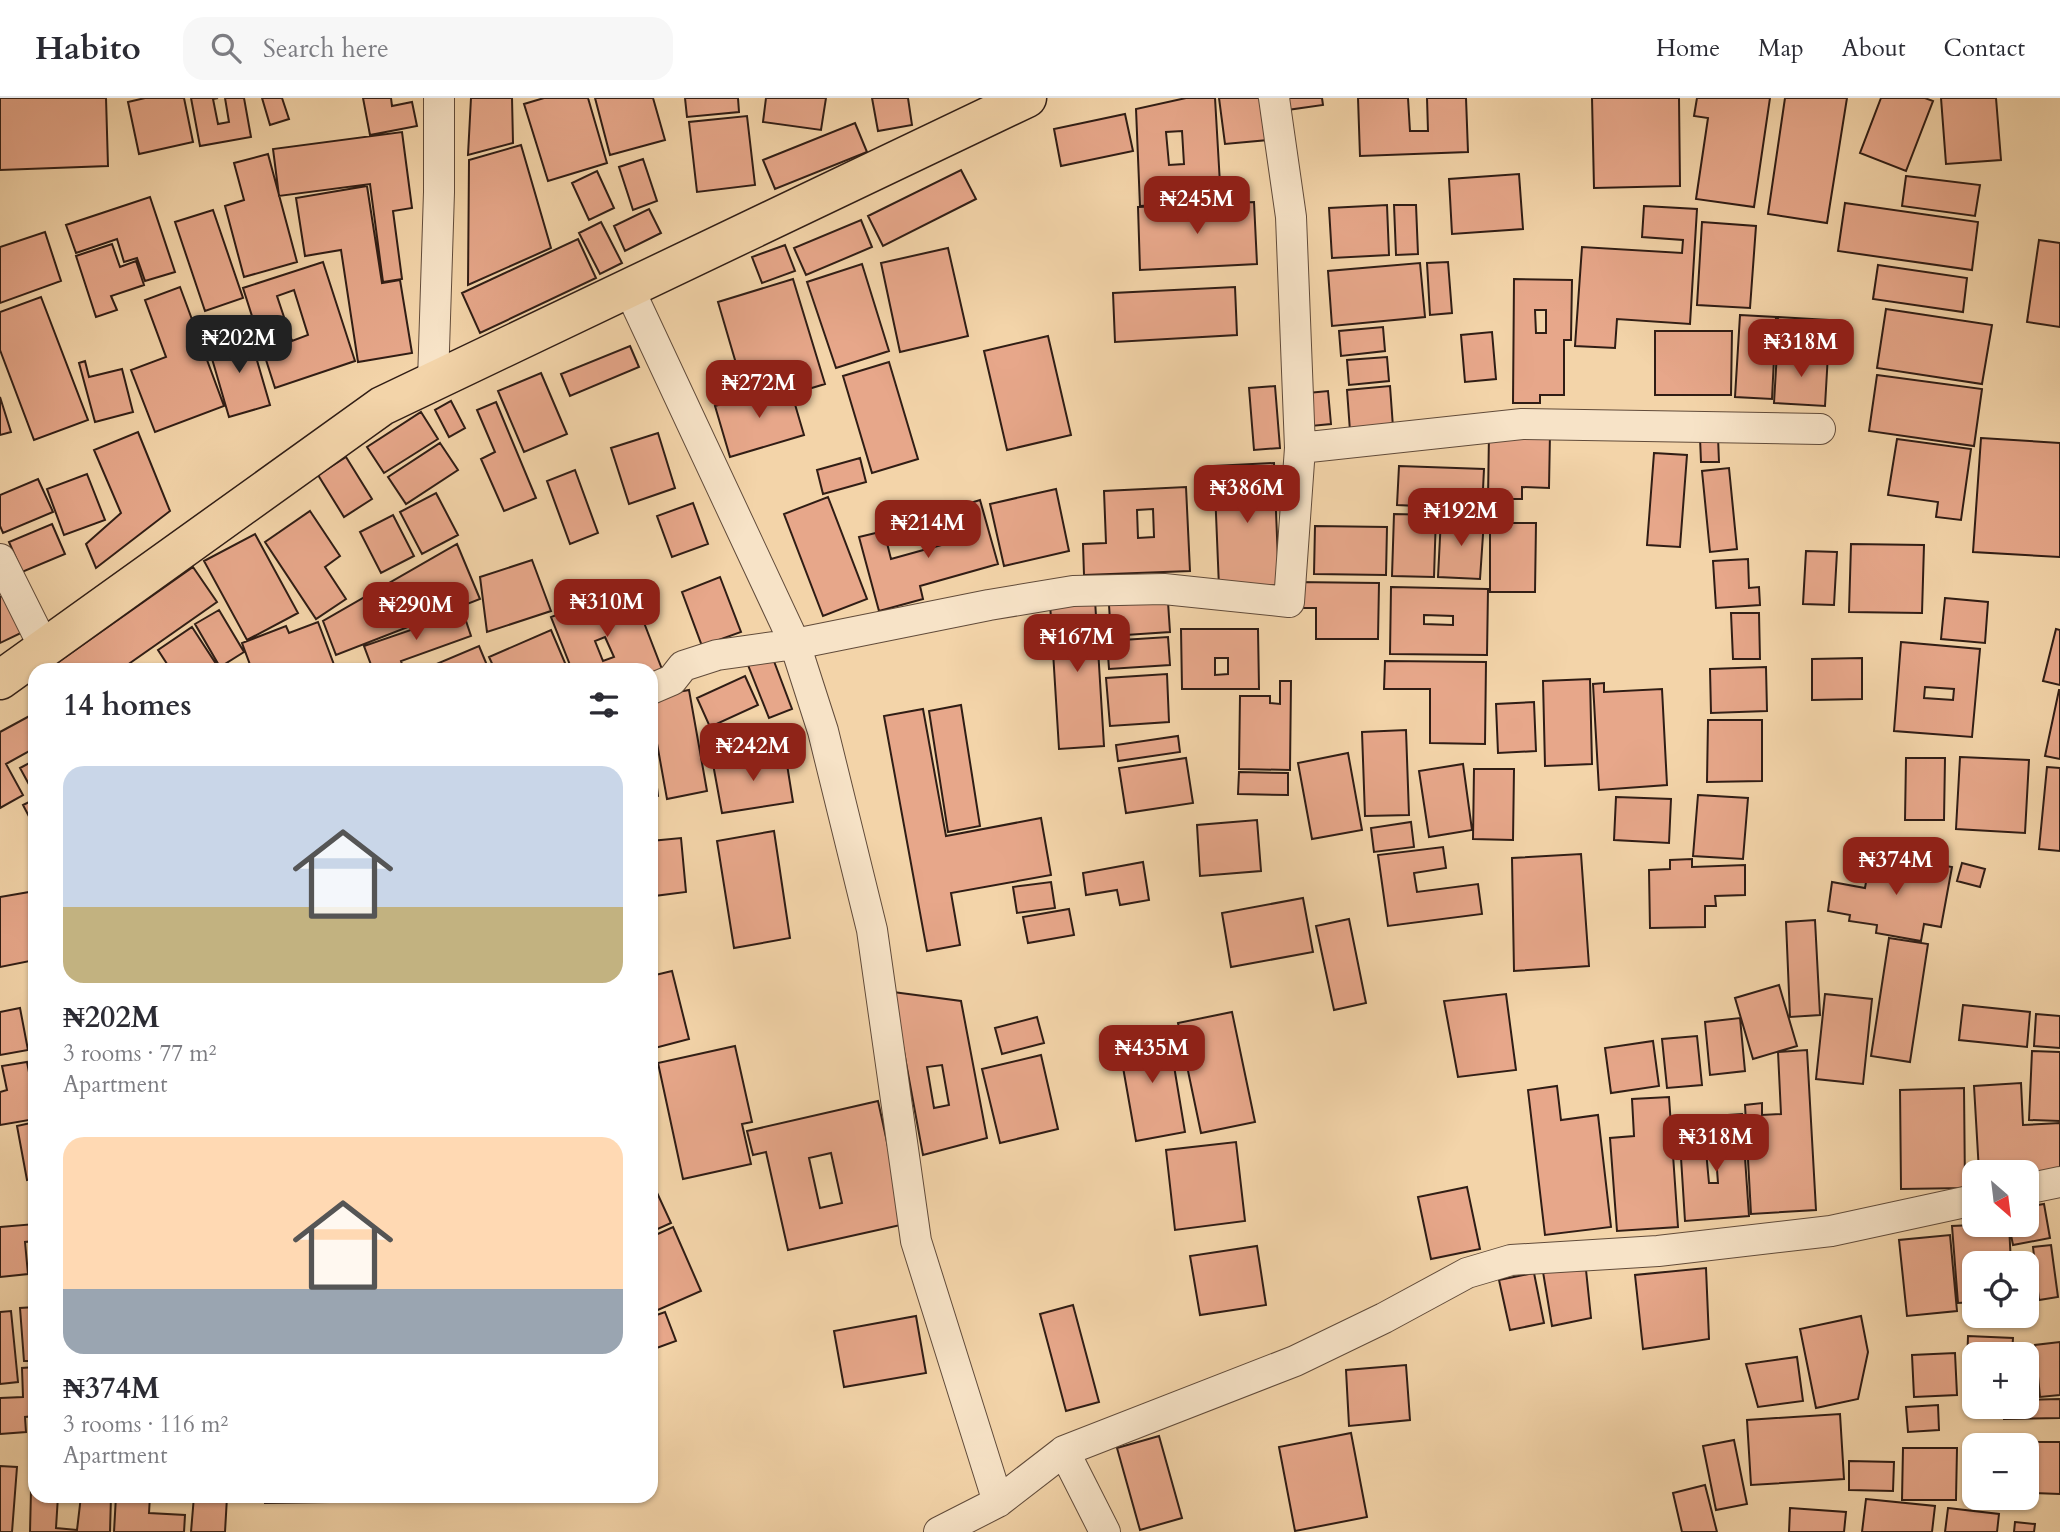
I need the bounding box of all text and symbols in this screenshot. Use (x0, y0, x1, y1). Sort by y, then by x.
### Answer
search box (183, 17, 673, 80)
text: Habito (35, 26, 141, 71)
icon: search (207, 29, 245, 67)
text: Search here (263, 31, 389, 66)
text: Home (1656, 32, 1720, 65)
text: Map (1758, 32, 1804, 65)
text: About (1842, 32, 1906, 65)
text: Contact (1944, 32, 2025, 65)
pin: ₦245M (1148, 176, 1246, 236)
text: ₦245M (1160, 183, 1234, 214)
pin: ₦202M (190, 316, 288, 375)
pin: ₦318M (1752, 320, 1850, 379)
text: ₦202M (202, 322, 276, 353)
text: ₦318M (1764, 326, 1838, 357)
pin: ₦272M (710, 360, 808, 420)
text: ₦272M (722, 367, 796, 398)
pin: ₦386M (1198, 466, 1296, 525)
text: ₦386M (1210, 472, 1284, 503)
pin: ₦192M (1412, 489, 1510, 548)
text: ₦192M (1424, 495, 1498, 526)
pin: ₦214M (879, 500, 977, 560)
text: ₦214M (891, 507, 965, 538)
pin: ₦310M (558, 580, 656, 639)
pin: ₦290M (367, 582, 465, 642)
text: ₦310M (570, 586, 644, 617)
text: ₦290M (379, 589, 453, 620)
pin: ₦167M (1028, 614, 1126, 674)
text: ₦167M (1040, 621, 1114, 652)
text: 14 homes (63, 685, 192, 726)
icon: filters (585, 686, 623, 724)
pin: ₦242M (704, 724, 802, 783)
text: ₦242M (716, 730, 790, 761)
icon: home (280, 811, 406, 937)
pin: ₦374M (1847, 838, 1945, 897)
text: ₦374M (1859, 844, 1933, 875)
text: ₦202M (63, 997, 160, 1038)
pin: ₦435M (1103, 1026, 1201, 1085)
text: ₦435M (1115, 1032, 1189, 1063)
text: 3 rooms · 77 m² (63, 1038, 216, 1069)
text: Apartment (63, 1069, 167, 1100)
pin: ₦318M (1667, 1114, 1765, 1174)
text: ₦318M (1679, 1121, 1753, 1152)
north arrow (1962, 1160, 2039, 1237)
map controls (1962, 1160, 2039, 1510)
icon: home (280, 1182, 406, 1308)
button: locate (1962, 1251, 2039, 1328)
button: + (1962, 1342, 2039, 1419)
text: ₦374M (63, 1368, 160, 1409)
text: 3 rooms · 116 m² (63, 1409, 228, 1440)
button: − (1962, 1433, 2039, 1510)
text: Apartment (63, 1440, 167, 1471)

